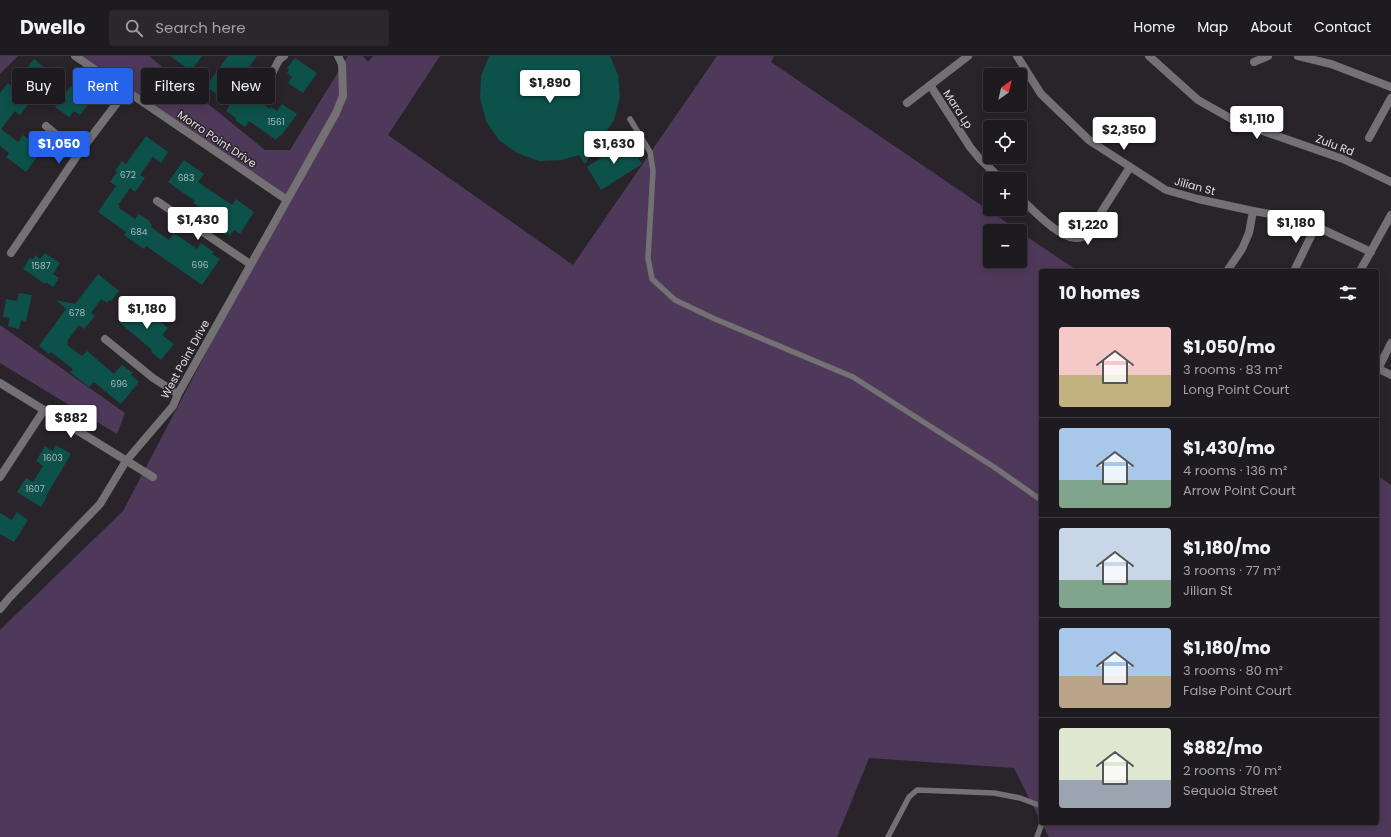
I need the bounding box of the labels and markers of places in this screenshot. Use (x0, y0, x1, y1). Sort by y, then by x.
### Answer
pin: $1,890 (517, 70, 583, 104)
pin: $1,110 (1224, 106, 1290, 140)
pin: $2,350 (1091, 117, 1157, 151)
pin: $1,050 (26, 131, 92, 165)
pin: $1,630 (581, 131, 647, 165)
pin: $1,430 (165, 207, 231, 241)
pin: $1,180 (1263, 210, 1329, 244)
pin: $1,220 (1055, 212, 1121, 246)
pin: $1,180 (114, 296, 180, 330)
pin: $882 (47, 405, 95, 439)

